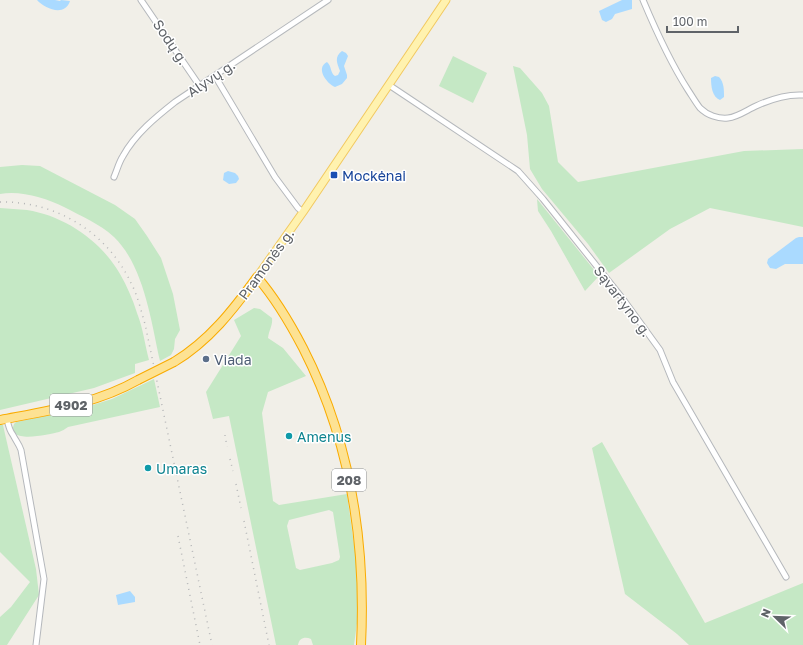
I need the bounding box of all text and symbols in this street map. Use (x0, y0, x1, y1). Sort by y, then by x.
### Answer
scale bar (667, 8, 738, 34)
text: 100 m (673, 14, 707, 29)
street label: Sodų g. (150, 16, 192, 68)
street label: Alyvų g. (184, 56, 238, 100)
place label: Mockėnai (342, 167, 406, 184)
marker: Mockėnai (329, 170, 339, 180)
street label: Pramonės g. (235, 225, 297, 303)
street label: Sąvartyno g. (591, 262, 655, 340)
place label: Viada (214, 351, 252, 368)
marker: Viada (201, 354, 211, 364)
road number: 4902 (50, 394, 92, 416)
place label: Amenus (297, 428, 351, 445)
marker: Amenus (284, 431, 294, 441)
place label: Umaras (156, 460, 207, 477)
marker: Umaras (143, 463, 153, 473)
road number: 208 (332, 469, 366, 491)
north arrow (755, 597, 795, 637)
text: N (758, 607, 773, 619)

